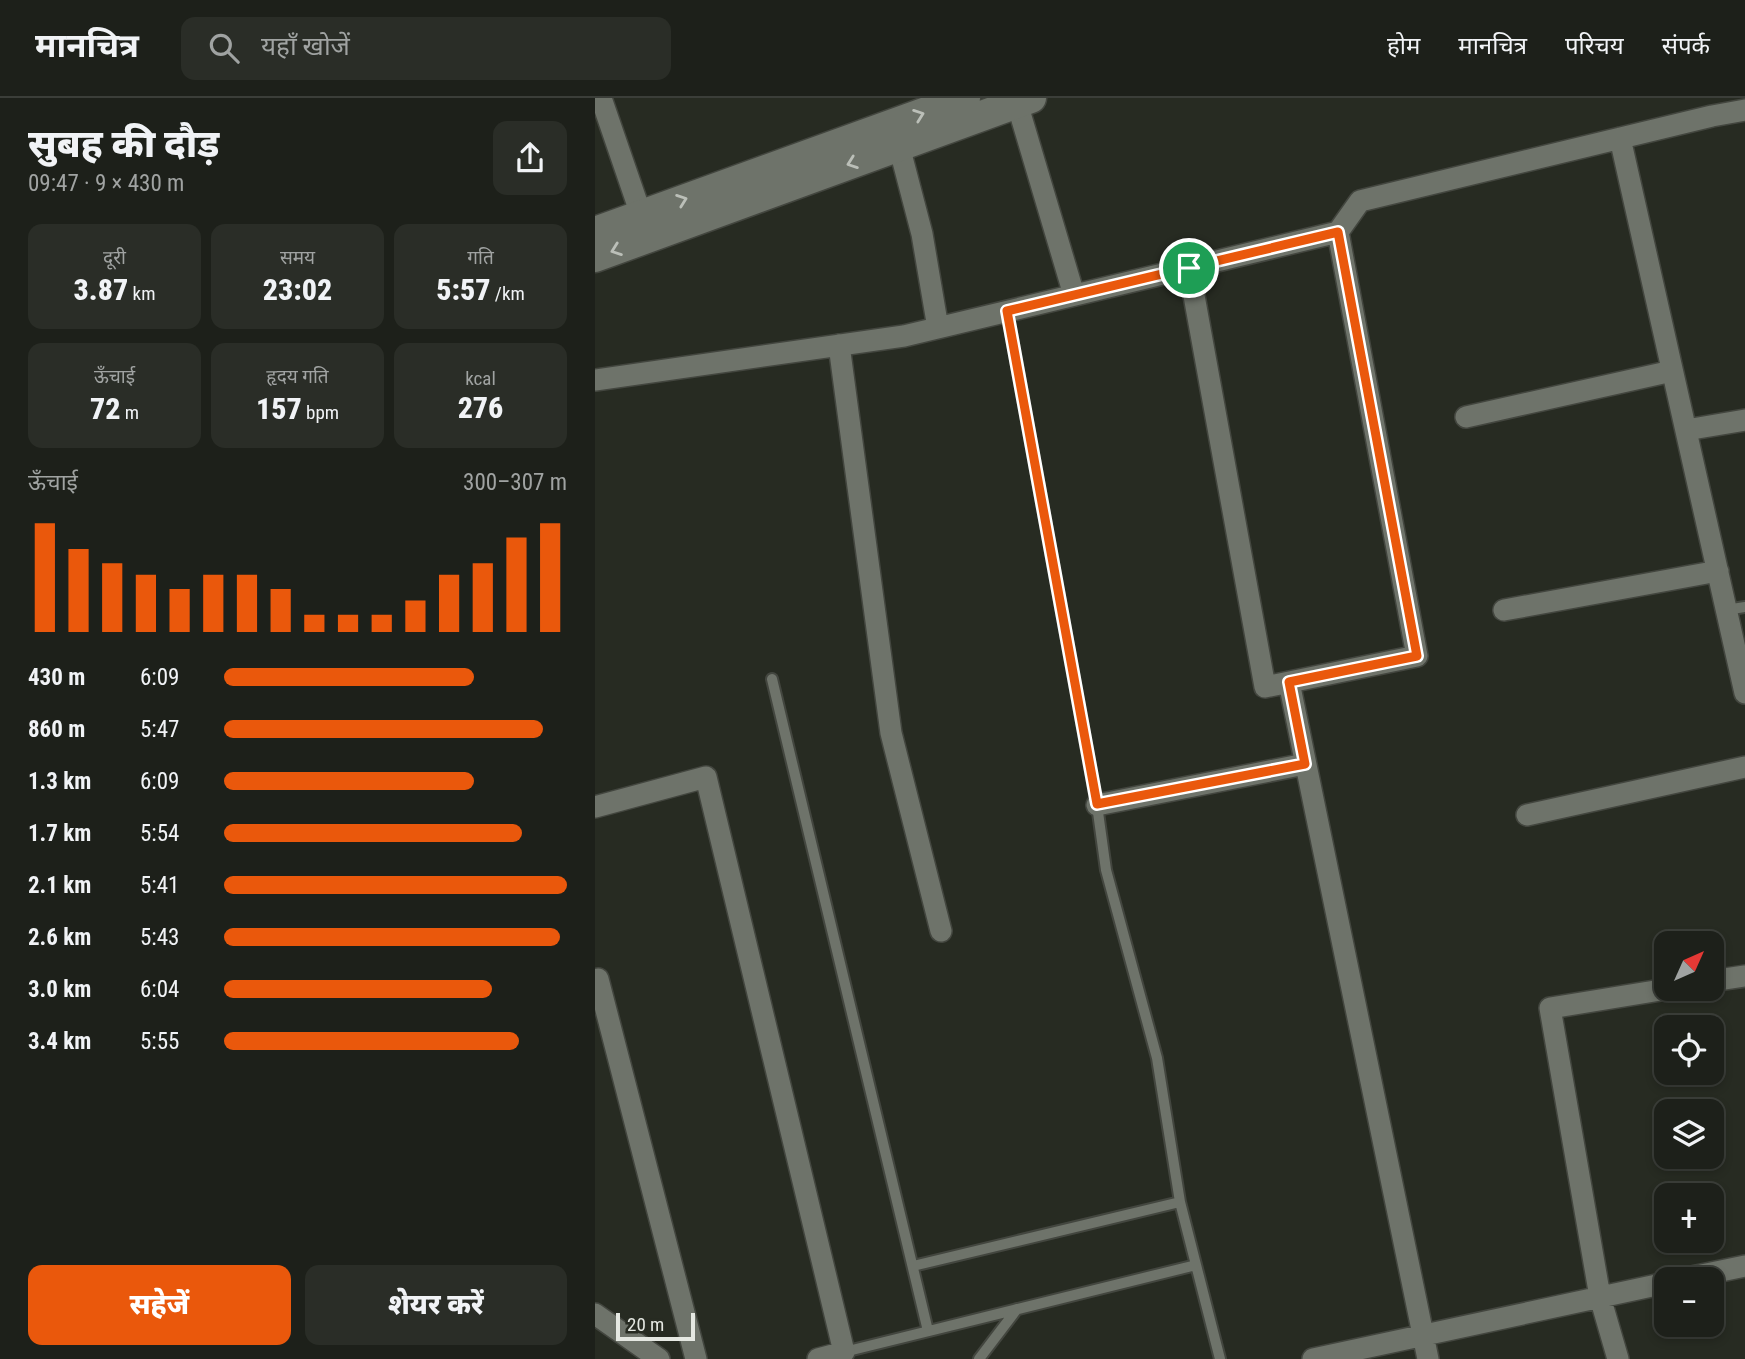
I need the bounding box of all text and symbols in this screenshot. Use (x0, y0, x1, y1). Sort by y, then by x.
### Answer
search box (181, 17, 671, 80)
text: मानचित्र (35, 26, 139, 65)
icon: search (205, 29, 243, 67)
text: यहाँ खोजें (261, 31, 350, 61)
text: होम (1387, 32, 1420, 60)
text: मानचित्र (1458, 32, 1527, 60)
text: परिचय (1565, 32, 1624, 60)
text: संपर्क (1662, 32, 1710, 60)
one-way arrow (913, 109, 925, 123)
button: share (493, 121, 567, 195)
text: सुबह की दौड़ (28, 122, 219, 166)
one-way arrow (847, 155, 859, 169)
text: 09:47 · 9 × 430 m (28, 170, 184, 197)
one-way arrow (676, 194, 688, 208)
pin (1159, 238, 1219, 298)
one-way arrow (610, 242, 622, 256)
text: दूरी (103, 246, 126, 269)
text: समय (280, 246, 315, 269)
text: गति (467, 246, 494, 269)
icon: arrive (1170, 249, 1208, 287)
text: 3.87 (74, 272, 128, 307)
text: 23:02 (263, 272, 332, 307)
text: 5:57 (436, 272, 490, 307)
text: km (128, 282, 155, 305)
text: /km (490, 282, 525, 305)
text: ऊँचाई (94, 365, 135, 388)
text: हृदय गति (266, 365, 329, 388)
text: kcal (465, 367, 496, 390)
text: 276 (458, 390, 503, 425)
text: 72 (90, 391, 120, 426)
text: 157 (256, 391, 302, 426)
text: m (120, 401, 139, 424)
text: bpm (302, 401, 339, 424)
text: ऊँचाई (28, 469, 78, 496)
text: 300–307 m (463, 469, 567, 496)
text: 430 m (28, 664, 85, 691)
text: 6:09 (140, 664, 179, 691)
text: 860 m (28, 716, 85, 743)
text: 5:47 (140, 716, 179, 743)
text: 1.3 km (28, 768, 91, 795)
text: 6:09 (140, 768, 179, 795)
text: 1.7 km (28, 820, 91, 847)
text: 5:54 (140, 820, 179, 847)
text: 2.1 km (28, 872, 91, 899)
text: 5:41 (140, 872, 179, 899)
text: 2.6 km (28, 924, 91, 951)
text: 5:43 (140, 924, 179, 951)
north arrow (1654, 931, 1724, 1001)
map controls (1654, 931, 1724, 1337)
text: 3.0 km (28, 976, 91, 1003)
text: 6:04 (140, 976, 179, 1003)
button: locate (1654, 1015, 1724, 1085)
text: 3.4 km (28, 1028, 91, 1055)
text: 5:55 (140, 1028, 179, 1055)
button: layers (1654, 1099, 1724, 1169)
button: + (1654, 1183, 1724, 1253)
button: सहेजें (28, 1265, 291, 1345)
button: शेयर करें (305, 1265, 567, 1345)
button: − (1654, 1267, 1724, 1337)
scale bar (616, 1310, 695, 1342)
text: 20 m (627, 1313, 664, 1336)

